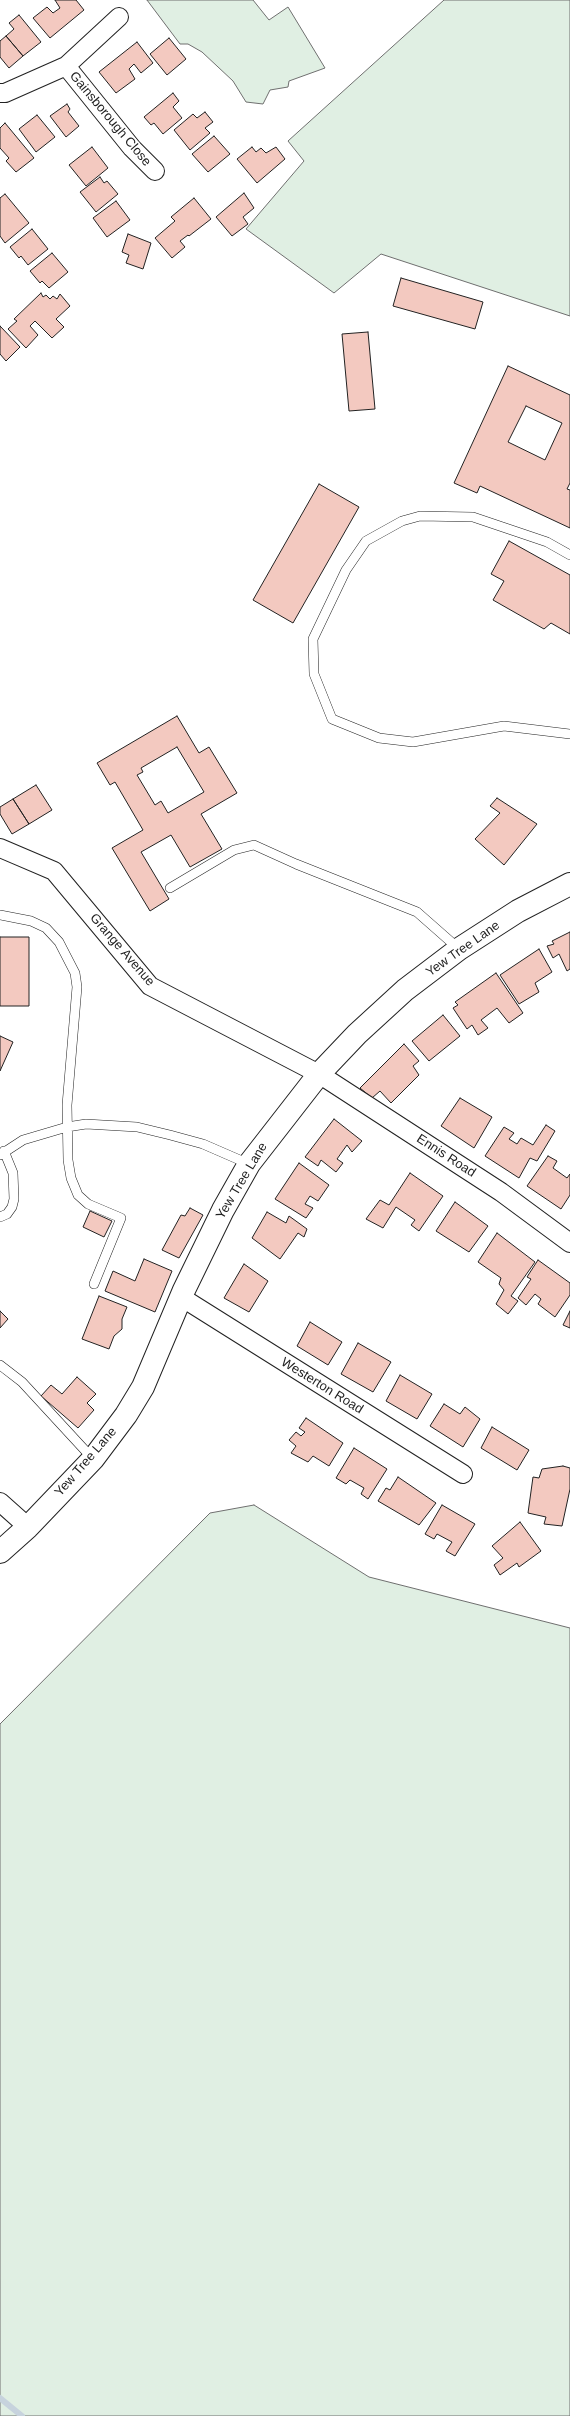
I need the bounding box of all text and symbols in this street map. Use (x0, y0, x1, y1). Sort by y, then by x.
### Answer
street label: Gainsborough Close (66, 69, 154, 169)
street label: Grange Avenue (86, 911, 158, 989)
street label: Yew Tree Lane (423, 918, 503, 980)
street label: Ennis Road (414, 1131, 478, 1181)
street label: Yew Tree Lane (213, 1140, 271, 1222)
street label: Westerton Road (278, 1355, 366, 1417)
street label: Yew Tree Lane (52, 1424, 120, 1500)

